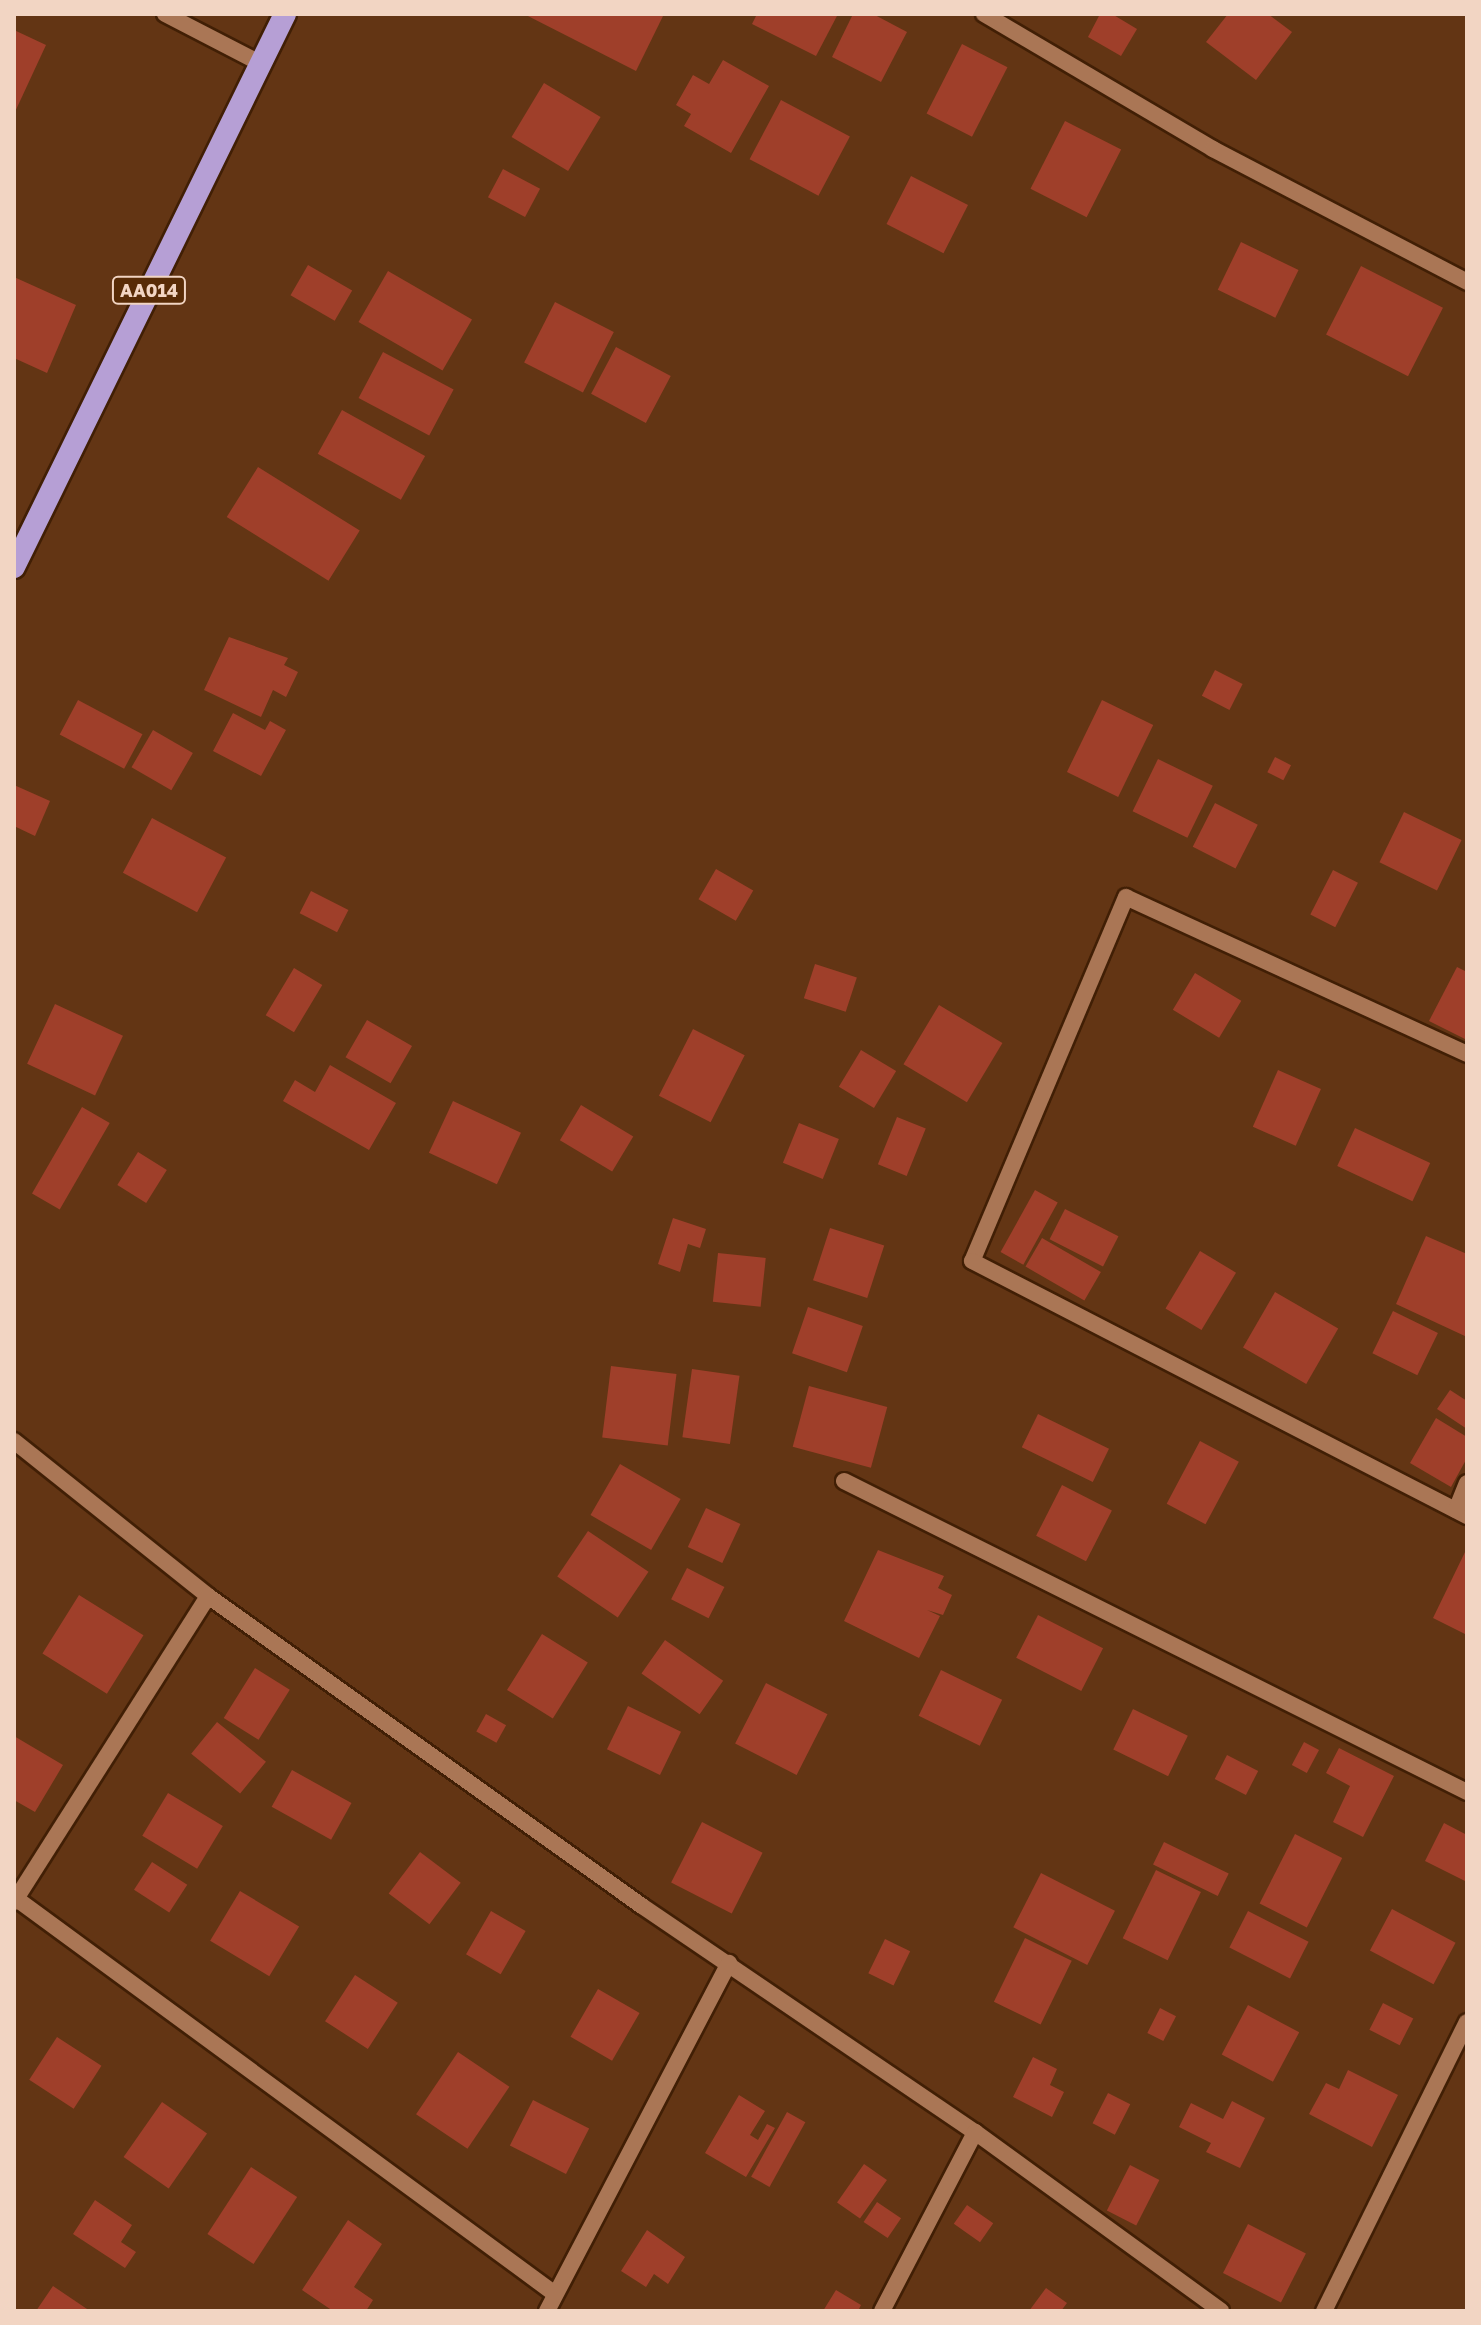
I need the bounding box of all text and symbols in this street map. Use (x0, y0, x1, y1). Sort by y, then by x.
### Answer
road number: AA014 (111, 276, 187, 304)

